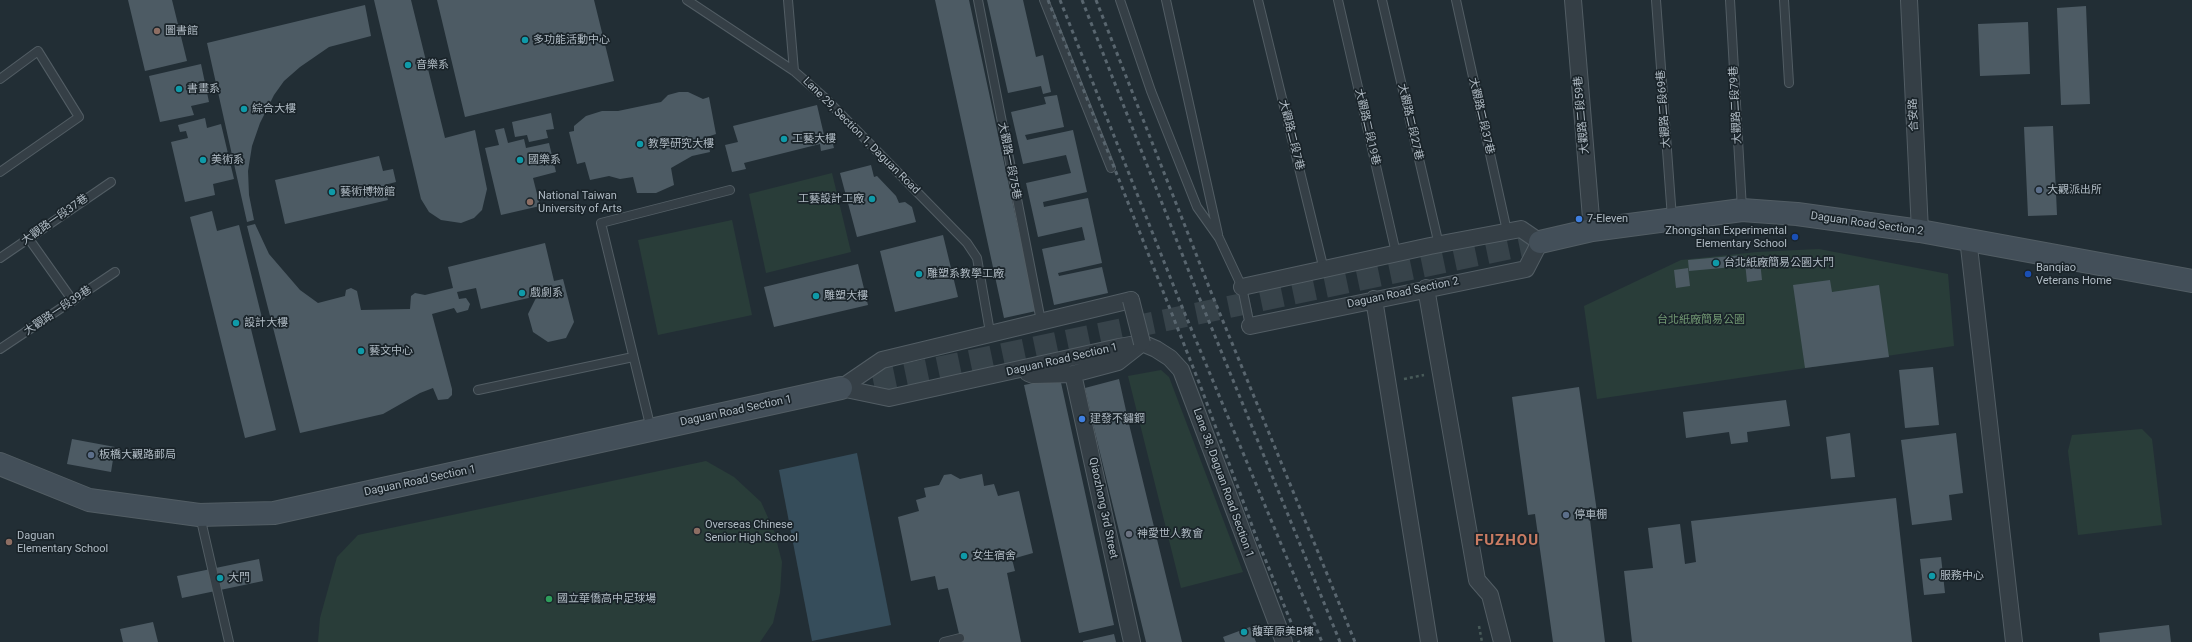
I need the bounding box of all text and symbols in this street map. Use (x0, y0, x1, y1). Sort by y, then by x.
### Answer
place label: 圖書館 (165, 24, 198, 38)
marker: 圖書館 (152, 26, 162, 36)
place label: 多功能活動中心 (533, 33, 610, 47)
marker: 多功能活動中心 (520, 35, 530, 45)
place label: 音樂系 (416, 58, 449, 72)
marker: 音樂系 (403, 60, 413, 70)
street label: 大觀路二段79巷 (1727, 66, 1745, 144)
street label: 大觀路二段69巷 (1655, 69, 1673, 149)
street label: Lane 29, Section 1, Daguan Road (800, 75, 922, 197)
street label: 大觀路二段59巷 (1572, 75, 1592, 155)
street label: 大觀路二段37巷 (1466, 76, 1496, 156)
place label: 書畫系 (187, 82, 220, 96)
street label: 大觀路二段27巷 (1395, 82, 1425, 162)
marker: 書畫系 (174, 84, 184, 94)
street label: 大觀路二段19巷 (1352, 87, 1382, 167)
street label: 大觀路二段7巷 (1276, 98, 1306, 172)
street label: 合安路 (1907, 98, 1921, 132)
place label: 綜合大樓 (252, 102, 296, 116)
marker: 綜合大樓 (239, 104, 249, 114)
street label: 大觀路一段75巷 (995, 121, 1023, 201)
place label: 工藝大樓 (792, 132, 836, 146)
marker: 工藝大樓 (779, 134, 789, 144)
place label: 教學研究大樓 (648, 137, 714, 151)
marker: 教學研究大樓 (635, 139, 645, 149)
place label: 美術系 (211, 153, 244, 167)
place label: 國樂系 (528, 153, 561, 167)
marker: 美術系 (198, 155, 208, 165)
marker: 國樂系 (515, 155, 525, 165)
place label: 大觀派出所 (2047, 183, 2102, 197)
place label: 藝術博物館 (340, 185, 395, 199)
marker: 大觀派出所 (2034, 185, 2044, 195)
marker: 藝術博物館 (327, 187, 337, 197)
place label: National Taiwan University of Arts (538, 189, 622, 215)
street label: 大觀路一段37巷 (19, 192, 91, 248)
place label: 工藝設計工廠 (798, 192, 864, 206)
marker: 工藝設計工廠 (867, 194, 877, 204)
marker: National Taiwan University of Arts (525, 197, 535, 207)
street label: Daguan Road Section 2 (1810, 210, 1924, 238)
place label: 7-Eleven (1587, 212, 1628, 226)
marker: 7-Eleven (1574, 214, 1584, 224)
place label: Zhongshan Experimental Elementary School (1665, 224, 1787, 250)
marker: Zhongshan Experimental Elementary School (1790, 232, 1800, 242)
place label: 台北紙廠簡易公園大門 (1724, 256, 1834, 270)
marker: 台北紙廠簡易公園大門 (1711, 258, 1721, 268)
place label: Banqiao Veterans Home (2036, 261, 2112, 287)
place label: 雕塑系教學工廠 (927, 267, 1004, 281)
marker: 雕塑系教學工廠 (914, 269, 924, 279)
marker: Banqiao Veterans Home (2023, 269, 2033, 279)
street label: Daguan Road Section 2 (1346, 275, 1460, 311)
street label: 大觀路一段39巷 (22, 284, 94, 338)
place label: 戲劇系 (530, 286, 563, 300)
marker: 戲劇系 (517, 288, 527, 298)
place label: 雕塑大樓 (824, 289, 868, 303)
marker: 雕塑大樓 (811, 291, 821, 301)
park label: 台北紙廠簡易公園 (1657, 313, 1745, 327)
place label: 設計大樓 (244, 316, 288, 330)
marker: 設計大樓 (231, 318, 241, 328)
street label: Daguan Road Section 1 (1005, 341, 1119, 379)
place label: 藝文中心 (369, 344, 413, 358)
marker: 藝文中心 (356, 346, 366, 356)
street label: Daguan Road Section 1 (679, 393, 793, 429)
street label: Lane 38, Daguan Road Section 1 (1190, 407, 1256, 559)
place label: 建發不鏽鋼 (1090, 412, 1145, 426)
marker: 建發不鏽鋼 (1077, 414, 1087, 424)
place label: 板橋大觀路郵局 (99, 448, 176, 462)
marker: 板橋大觀路郵局 (86, 450, 96, 460)
street label: Qiaozhong 3rd Street (1086, 456, 1120, 560)
street label: Daguan Road Section 1 (363, 463, 477, 499)
place label: 停車棚 (1574, 508, 1607, 522)
marker: 停車棚 (1561, 510, 1571, 520)
place label: Overseas Chinese Senior High School (705, 518, 798, 544)
marker: Overseas Chinese Senior High School (692, 526, 702, 536)
place label: 神愛世人教會 (1137, 527, 1203, 541)
place label: Daguan Elementary School (17, 529, 108, 555)
marker: 神愛世人教會 (1124, 529, 1134, 539)
district label: FUZHOU (1475, 532, 1539, 550)
marker: Daguan Elementary School (4, 537, 14, 547)
place label: 女生宿舍 (972, 549, 1016, 563)
marker: 女生宿舍 (959, 551, 969, 561)
place label: 服務中心 (1940, 569, 1984, 583)
place label: 大門 (228, 571, 250, 585)
marker: 服務中心 (1927, 571, 1937, 581)
marker: 大門 (215, 573, 225, 583)
place label: 國立華僑高中足球場 (557, 592, 656, 606)
marker: 國立華僑高中足球場 (544, 594, 554, 604)
place label: 馥華原美B棟 (1252, 625, 1314, 639)
marker: 馥華原美B棟 (1239, 627, 1249, 637)

